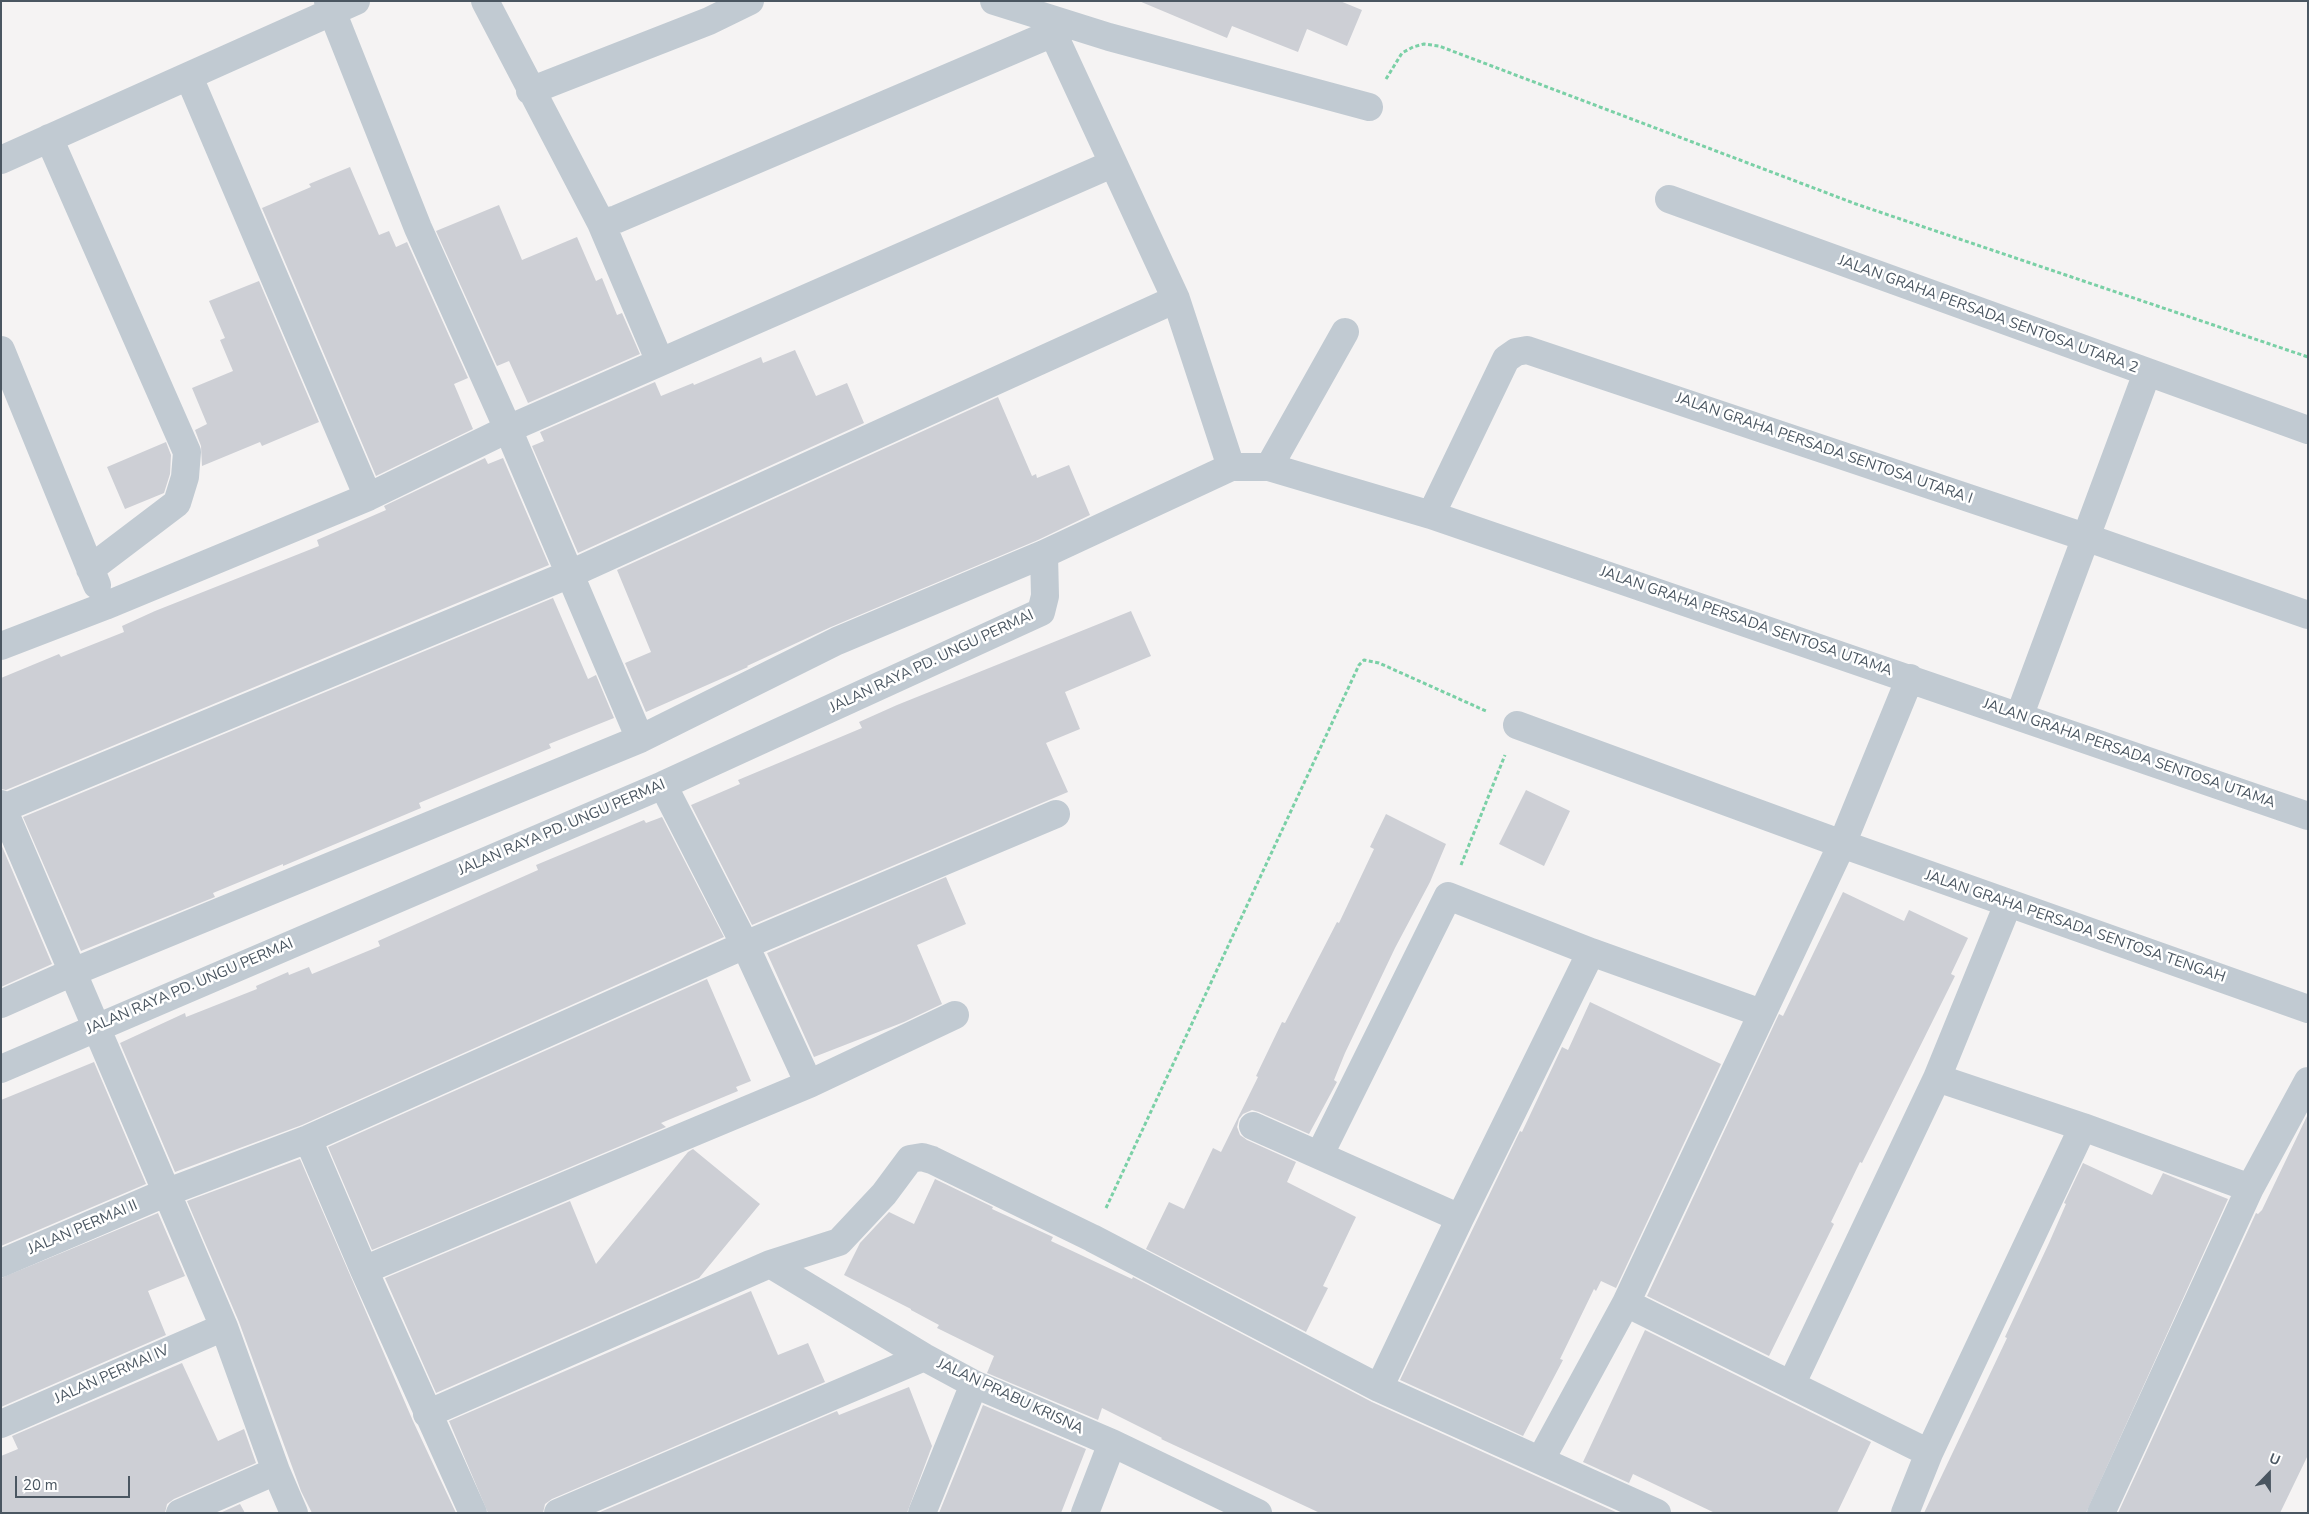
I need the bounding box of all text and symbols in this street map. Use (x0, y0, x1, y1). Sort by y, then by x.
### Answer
street label: JALAN GRAHA PERSADA SENTOSA UTARA 2 (1836, 252, 2140, 378)
street label: JALAN GRAHA PERSADA SENTOSA UTARA I (1673, 390, 1975, 508)
street label: JALAN GRAHA PERSADA SENTOSA UTAMA (1597, 563, 1895, 681)
street label: JALAN RAYA PD. UNGU PERMAI (827, 607, 1037, 717)
street label: JALAN GRAHA PERSADA SENTOSA UTAMA (1980, 695, 2278, 813)
street label: JALAN RAYA PD. UNGU PERMAI (456, 776, 668, 880)
street label: JALAN GRAHA PERSADA SENTOSA TENGAH (1922, 867, 2228, 987)
street label: JALAN RAYA PD. UNGU PERMAI (84, 935, 296, 1039)
street label: JALAN PERMAI II (26, 1197, 140, 1259)
street label: JALAN PERMAI IV (52, 1342, 172, 1408)
street label: JALAN PRABU KRISNA (934, 1355, 1086, 1439)
north arrow (2244, 1449, 2294, 1499)
text: U (2266, 1449, 2283, 1470)
scale bar (18, 1466, 132, 1498)
text: 20 m (23, 1475, 58, 1495)

